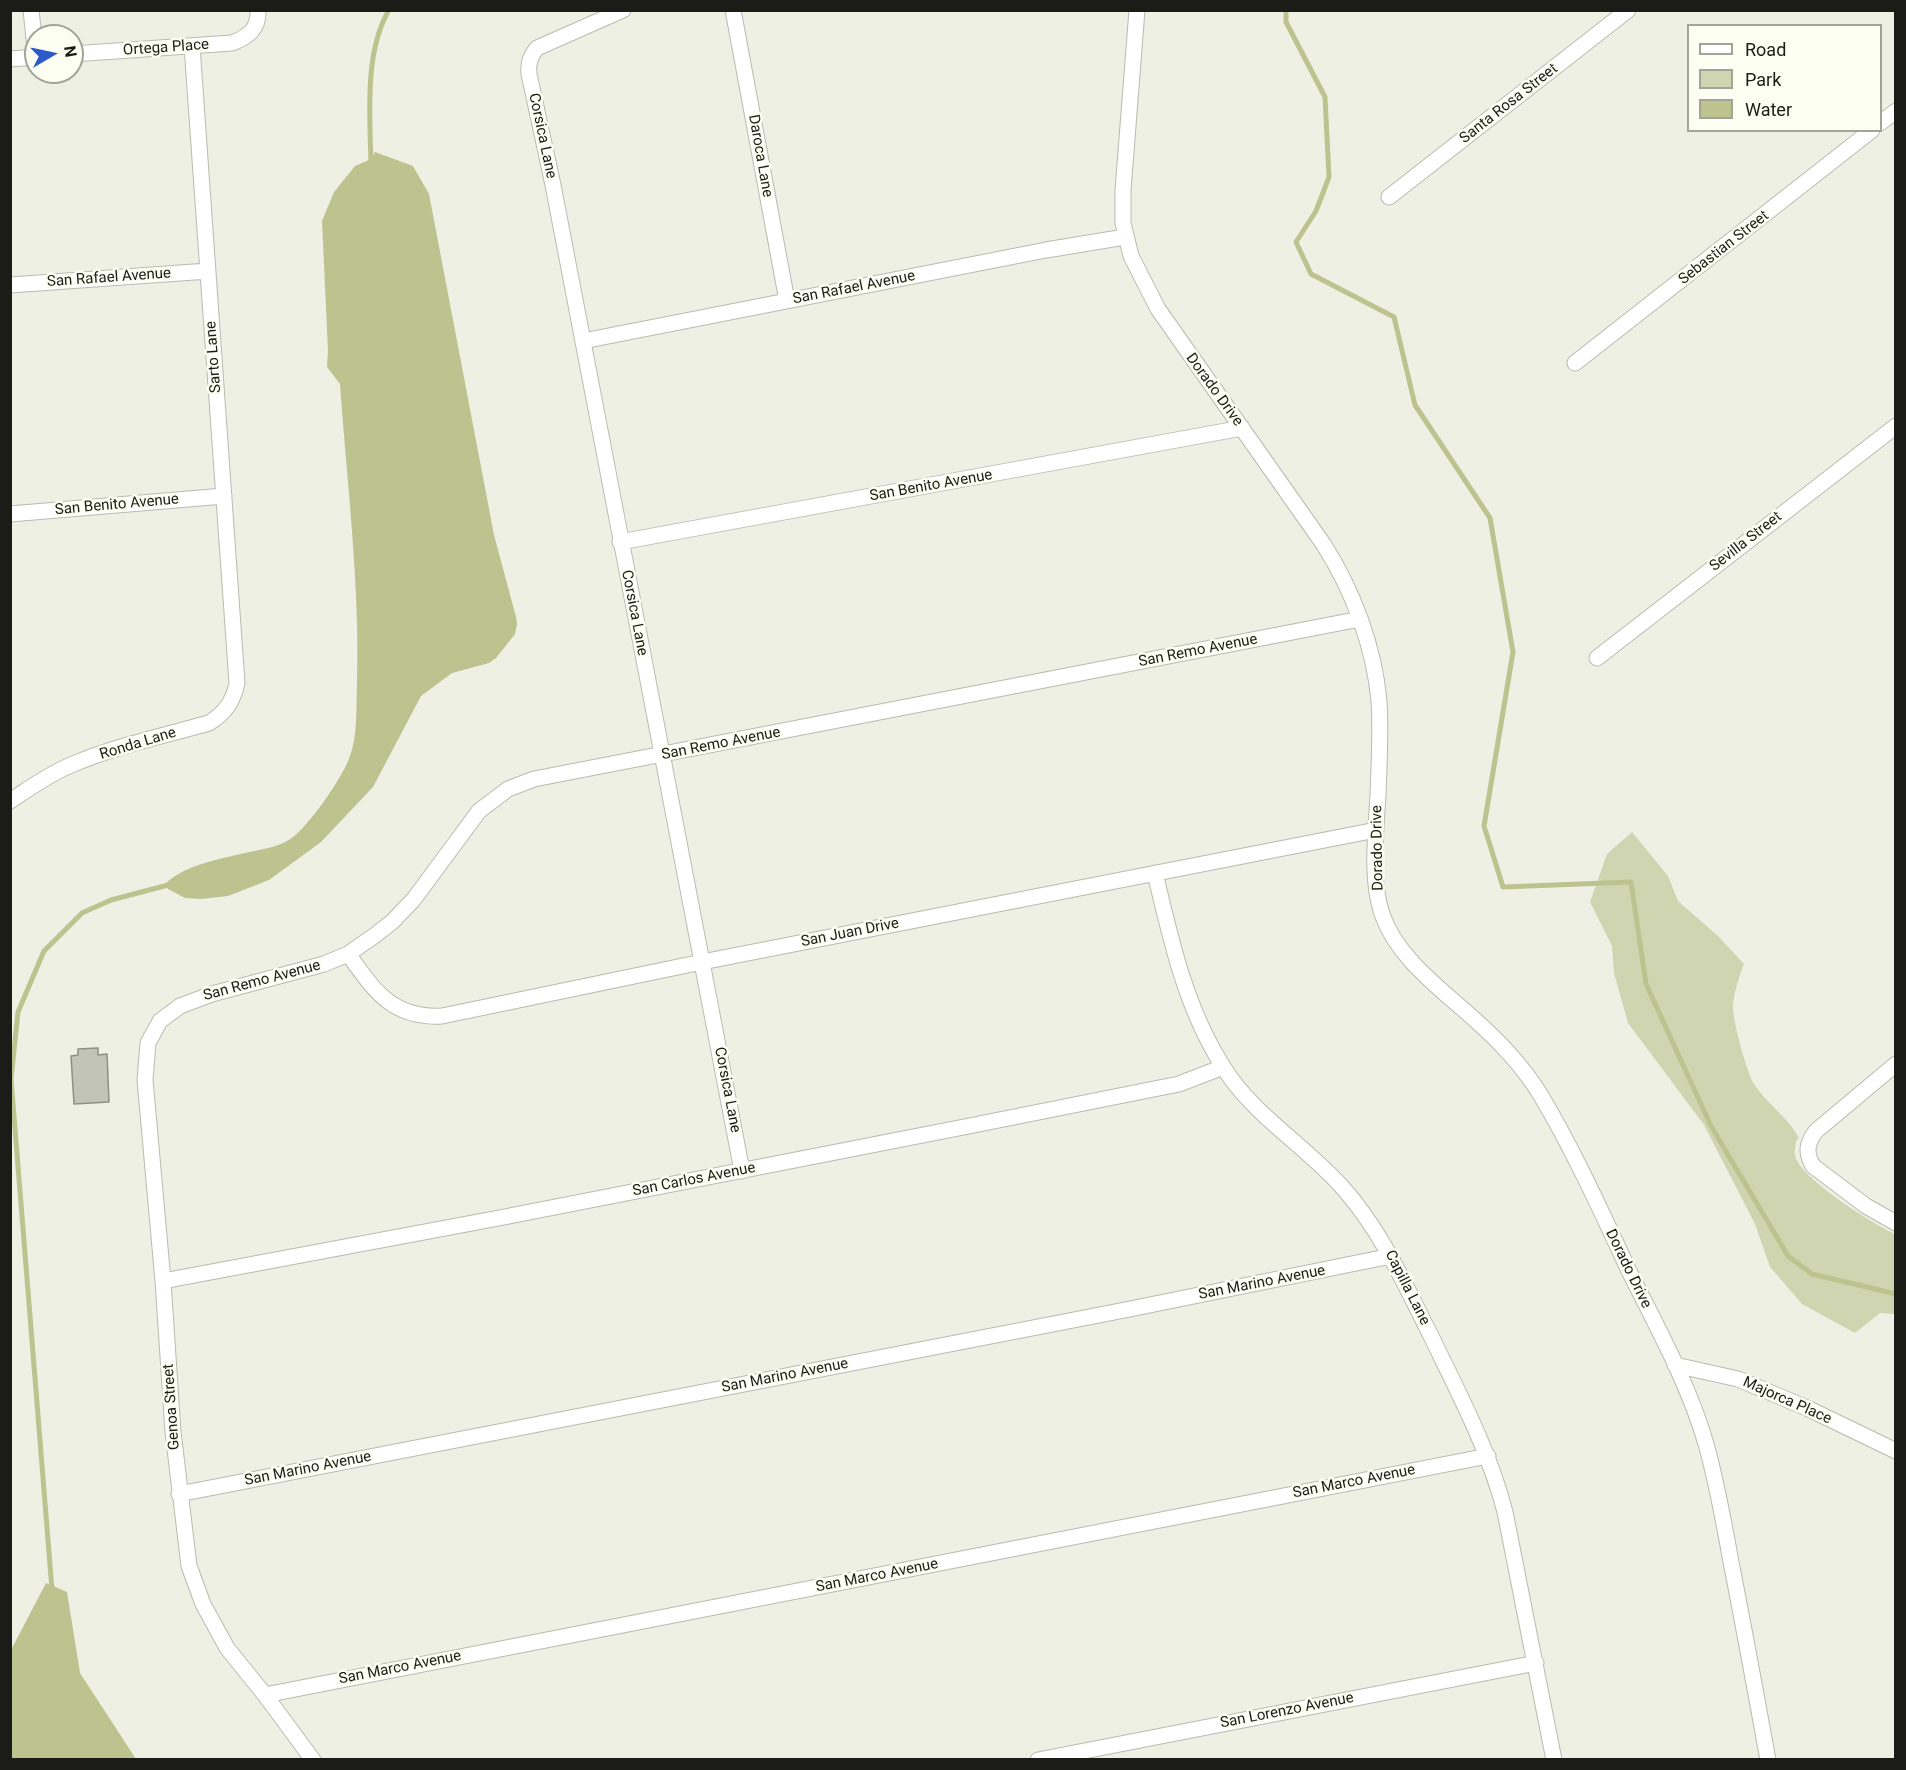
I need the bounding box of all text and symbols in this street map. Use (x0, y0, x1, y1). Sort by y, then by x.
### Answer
north arrow (24, 24, 84, 84)
legend (1687, 24, 1882, 132)
street label: Ortega Place (122, 36, 210, 60)
text: Road (1745, 39, 1786, 60)
text: N (60, 44, 81, 58)
street label: Santa Rosa Street (1457, 60, 1561, 148)
text: Park (1745, 69, 1781, 90)
street label: Corsica Lane (524, 92, 560, 180)
text: Water (1745, 99, 1792, 120)
street label: Daroca Lane (744, 113, 776, 199)
street label: Sebastian Street (1675, 207, 1773, 289)
street label: San Rafael Avenue (46, 265, 172, 291)
street label: San Rafael Avenue (791, 267, 917, 309)
street label: Sarto Lane (203, 320, 225, 394)
street label: Dorado Drive (1182, 350, 1246, 430)
street label: San Benito Avenue (868, 466, 994, 506)
street label: San Benito Avenue (54, 491, 180, 519)
street label: Sevilla Street (1706, 508, 1786, 576)
street label: Corsica Lane (617, 569, 651, 657)
street label: San Remo Avenue (1137, 631, 1259, 671)
street label: Ronda Lane (98, 724, 178, 764)
street label: San Remo Avenue (660, 724, 782, 764)
street label: Dorado Drive (1368, 805, 1388, 891)
street label: San Juan Drive (799, 915, 901, 951)
street label: San Remo Avenue (201, 957, 323, 1005)
street label: Corsica Lane (710, 1046, 744, 1134)
street label: San Carlos Avenue (631, 1159, 757, 1201)
street label: Dorado Drive (1601, 1227, 1655, 1311)
street label: Capilla Lane (1380, 1248, 1434, 1328)
street label: San Marino Avenue (1197, 1262, 1327, 1304)
street label: San Marino Avenue (720, 1355, 850, 1397)
street label: Genoa Street (160, 1363, 184, 1451)
street label: Majorca Place (1740, 1373, 1834, 1429)
street label: San Marino Avenue (243, 1448, 373, 1490)
street label: San Marco Avenue (1291, 1461, 1417, 1503)
street label: San Marco Avenue (814, 1555, 940, 1597)
street label: San Marco Avenue (337, 1647, 463, 1689)
street label: San Lorenzo Avenue (1219, 1689, 1355, 1733)

